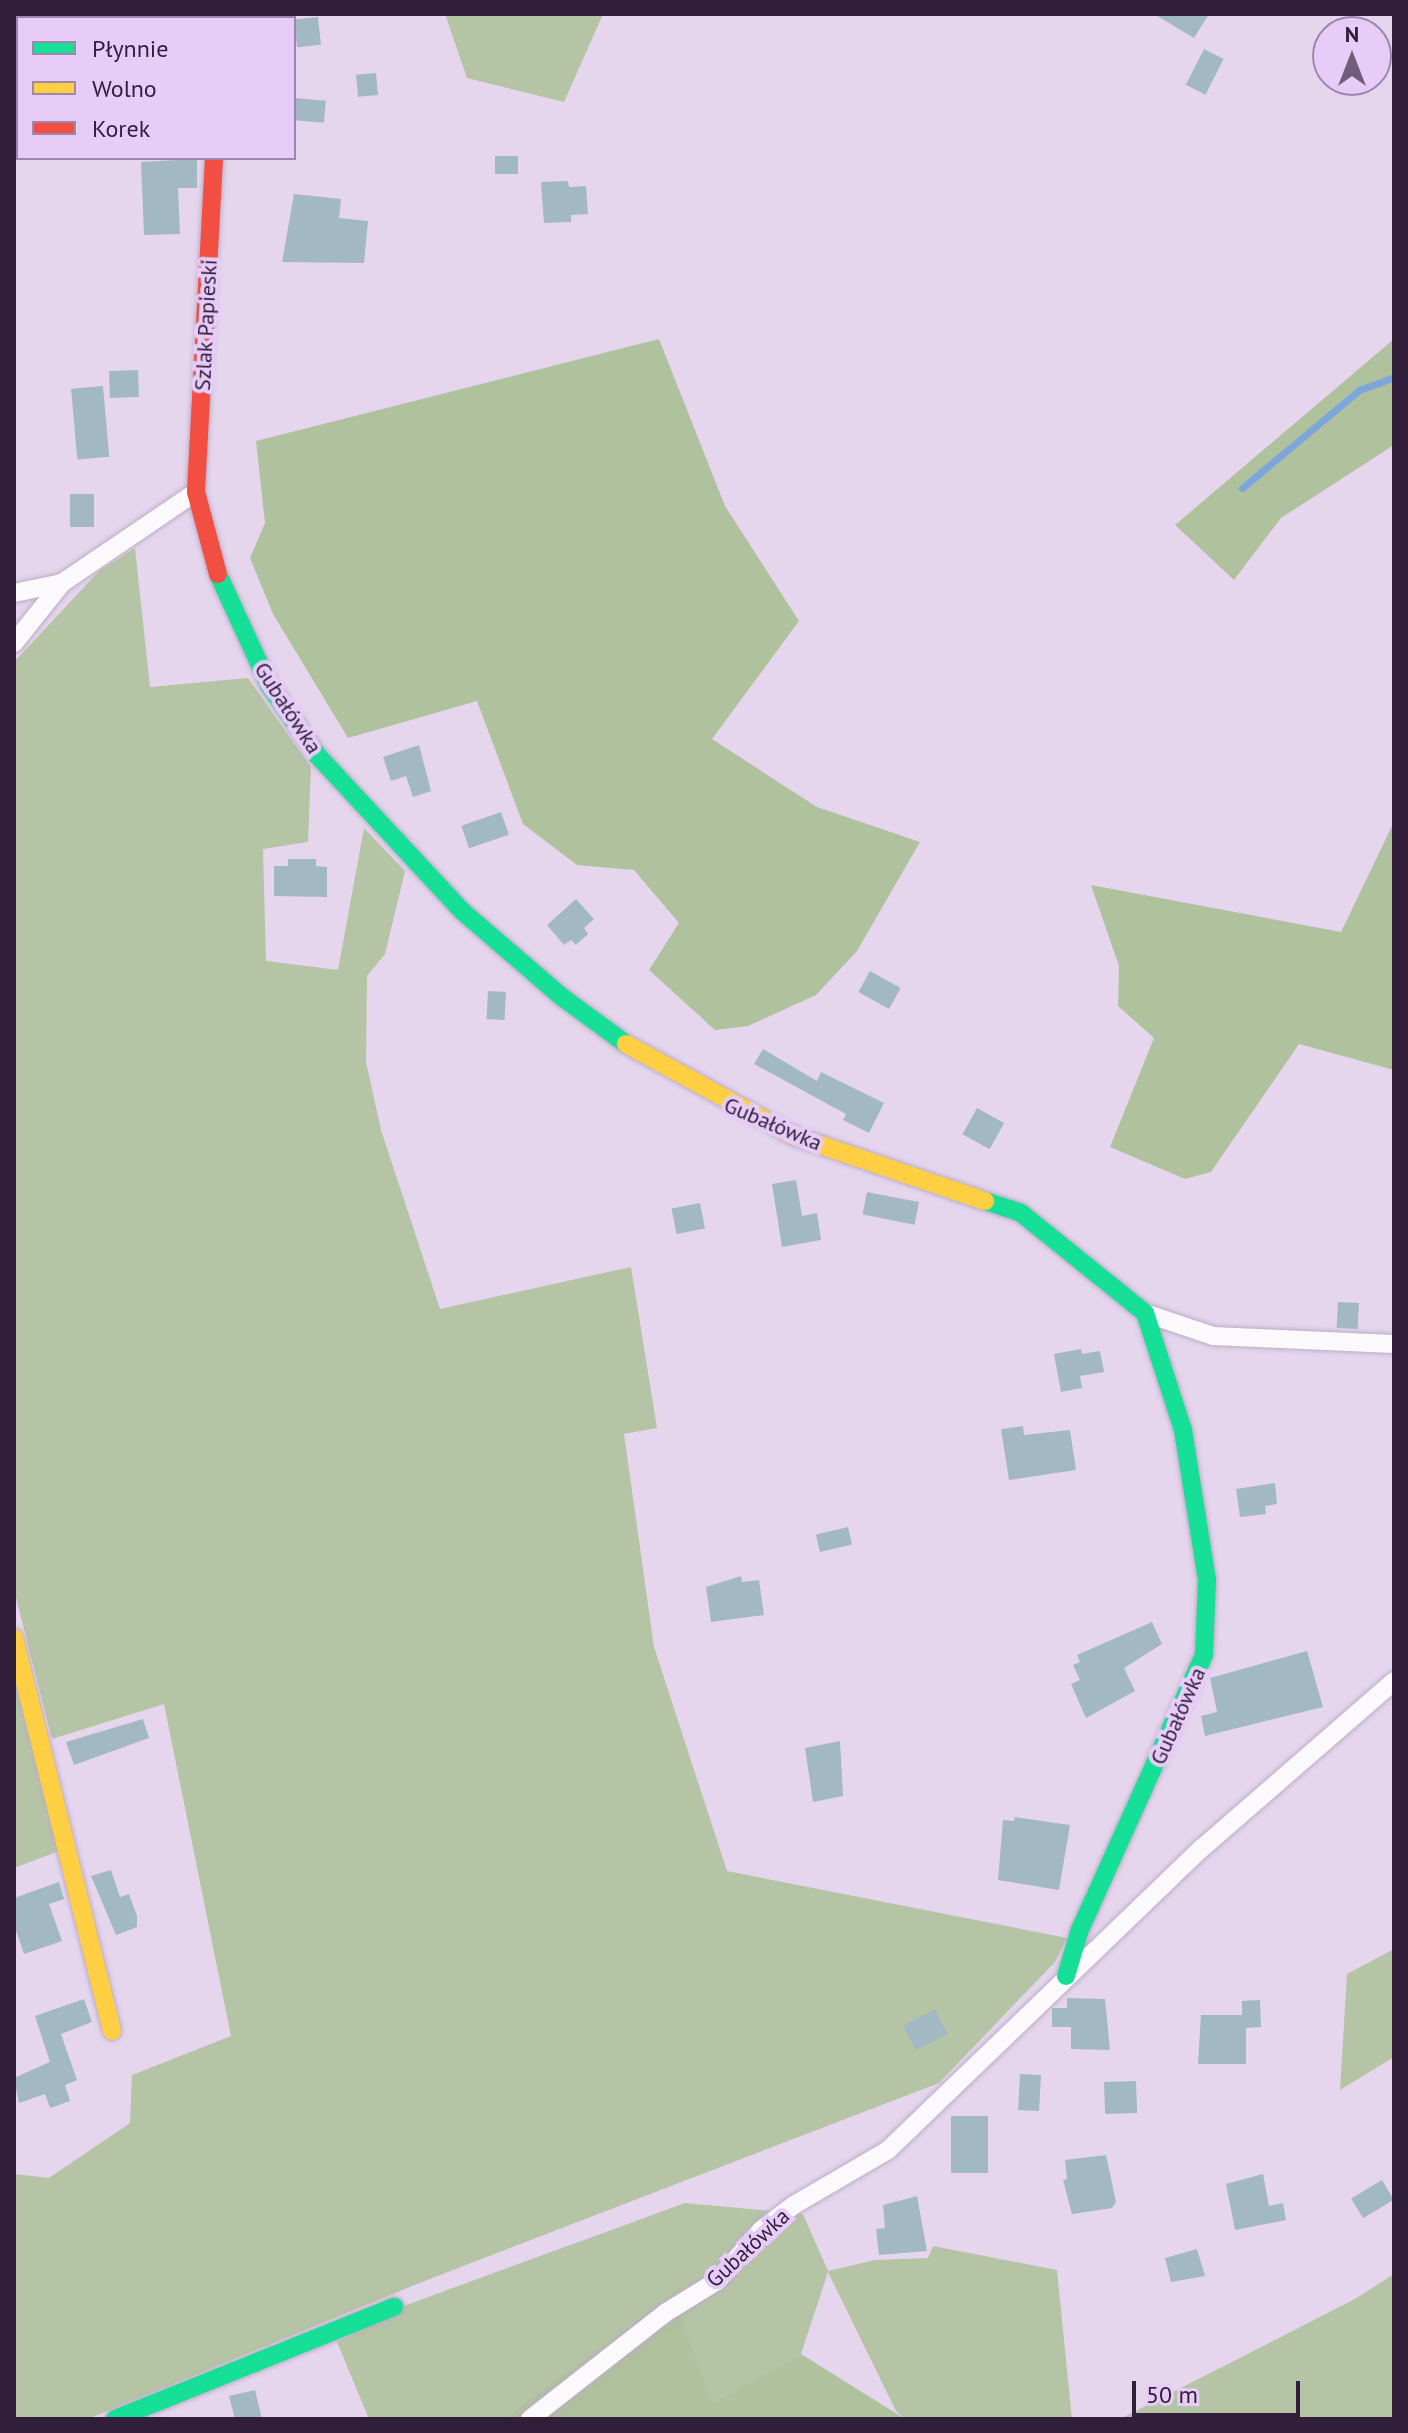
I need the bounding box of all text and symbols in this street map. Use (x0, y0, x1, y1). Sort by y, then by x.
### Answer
legend (16, 16, 296, 160)
north arrow (1312, 16, 1392, 96)
text: N (1345, 20, 1359, 48)
text: Płynnie (92, 33, 169, 64)
text: Wolno (92, 73, 157, 104)
text: Korek (92, 113, 150, 144)
street label: Szlak Papieski (189, 258, 223, 392)
street label: Gubałówka (249, 657, 327, 759)
street label: Gubałówka (720, 1092, 826, 1156)
street label: Gubałówka (1145, 1663, 1211, 1769)
street label: Gubałówka (701, 2203, 795, 2293)
scale bar (1136, 2365, 1304, 2415)
text: 50 m (1146, 2379, 1198, 2410)

